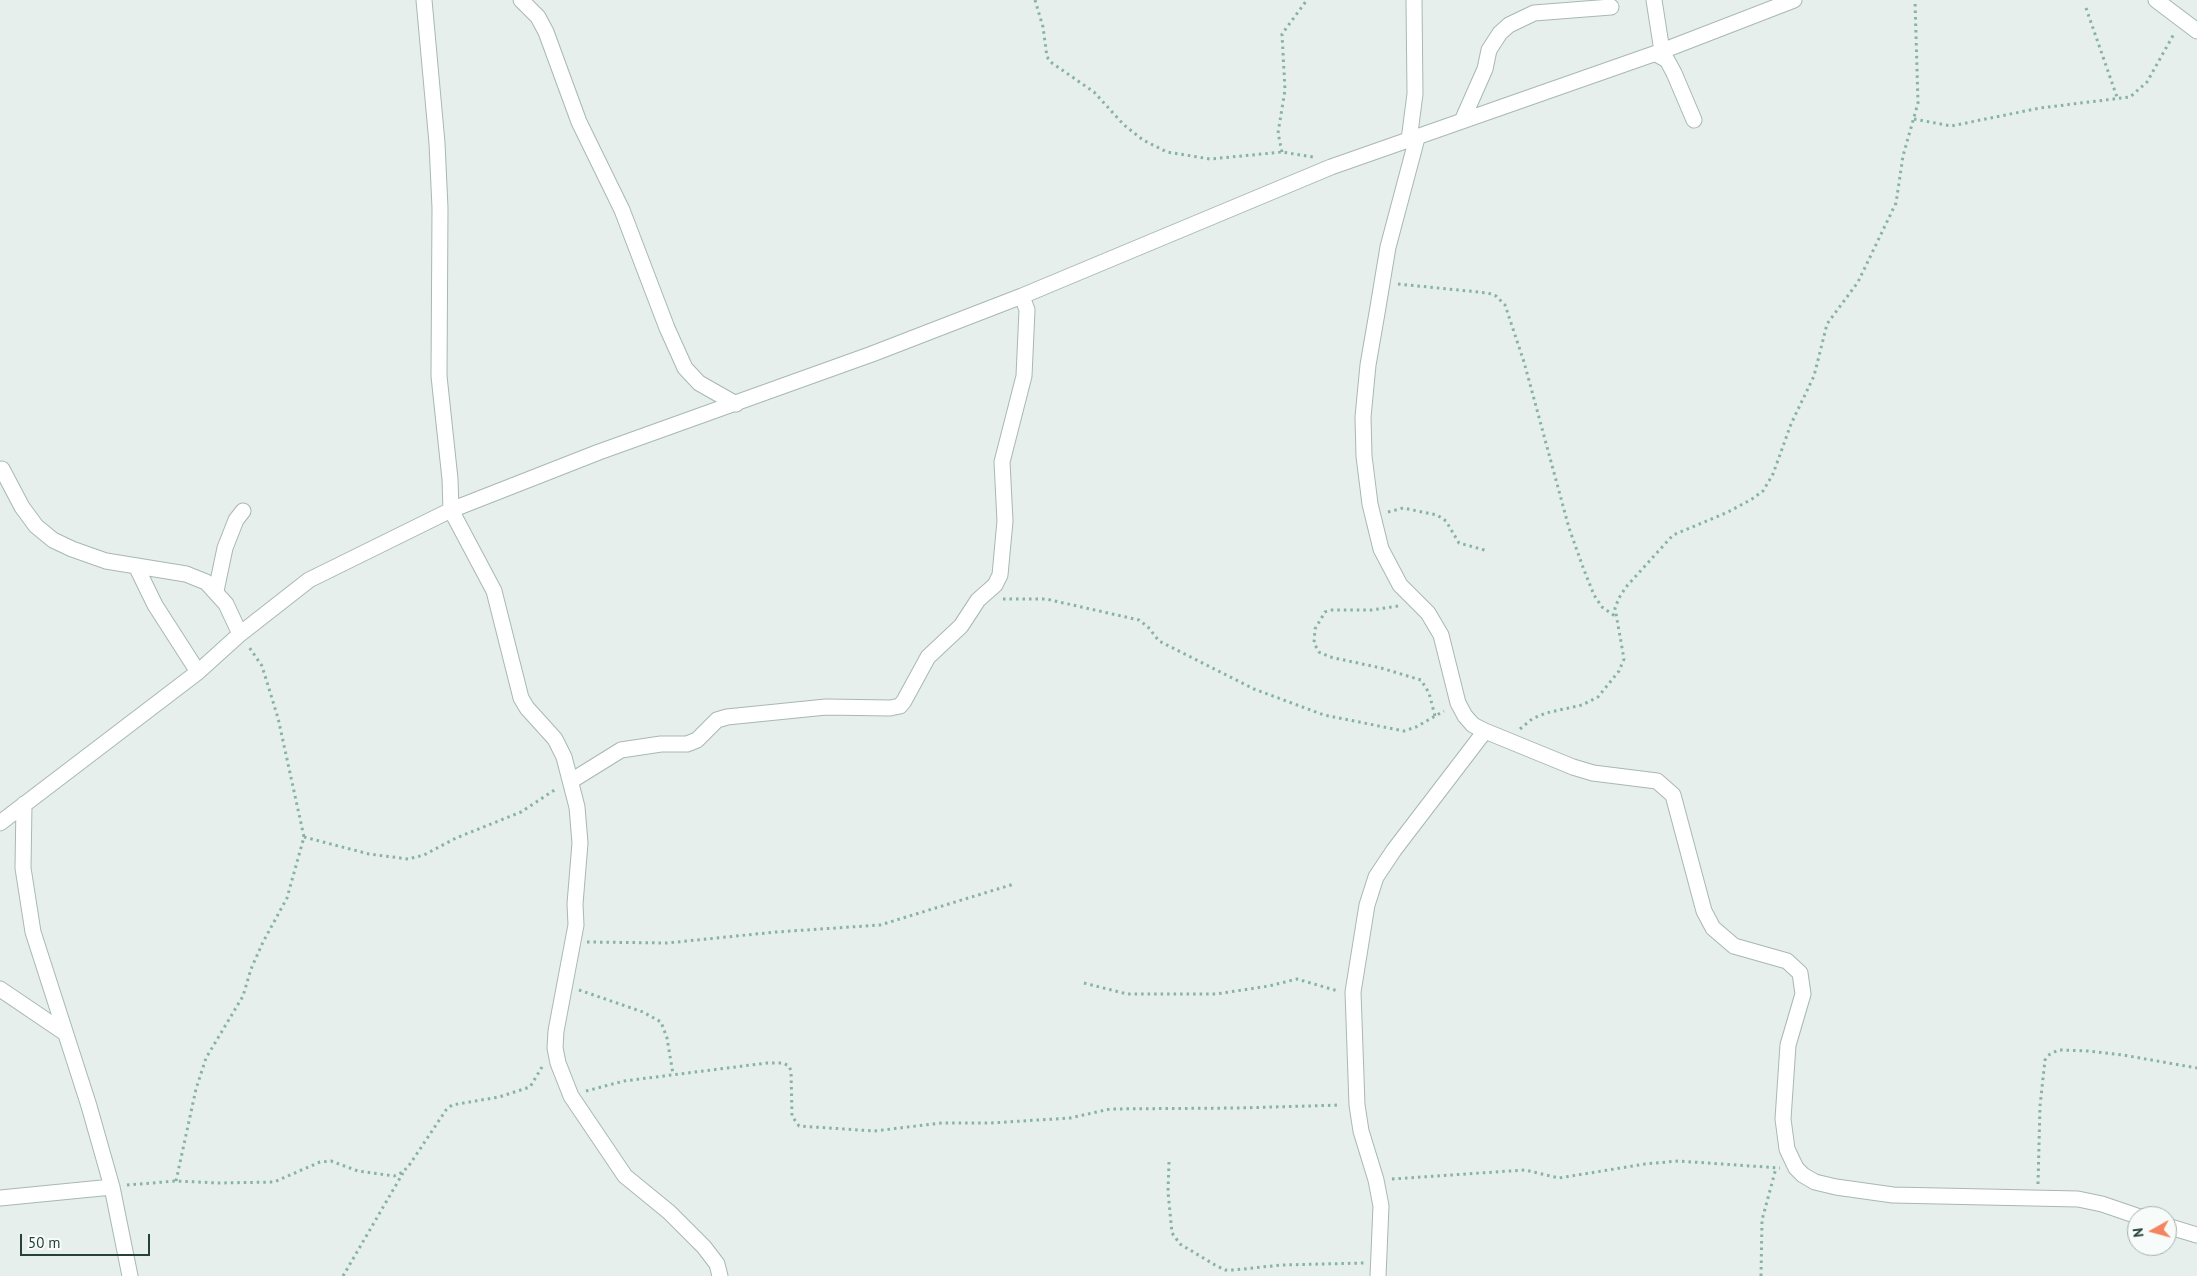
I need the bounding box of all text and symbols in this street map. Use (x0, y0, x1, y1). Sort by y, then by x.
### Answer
north arrow (2127, 1206, 2177, 1256)
scale bar (22, 1224, 152, 1256)
text: N (2129, 1227, 2148, 1238)
text: 50 m (28, 1233, 61, 1252)

